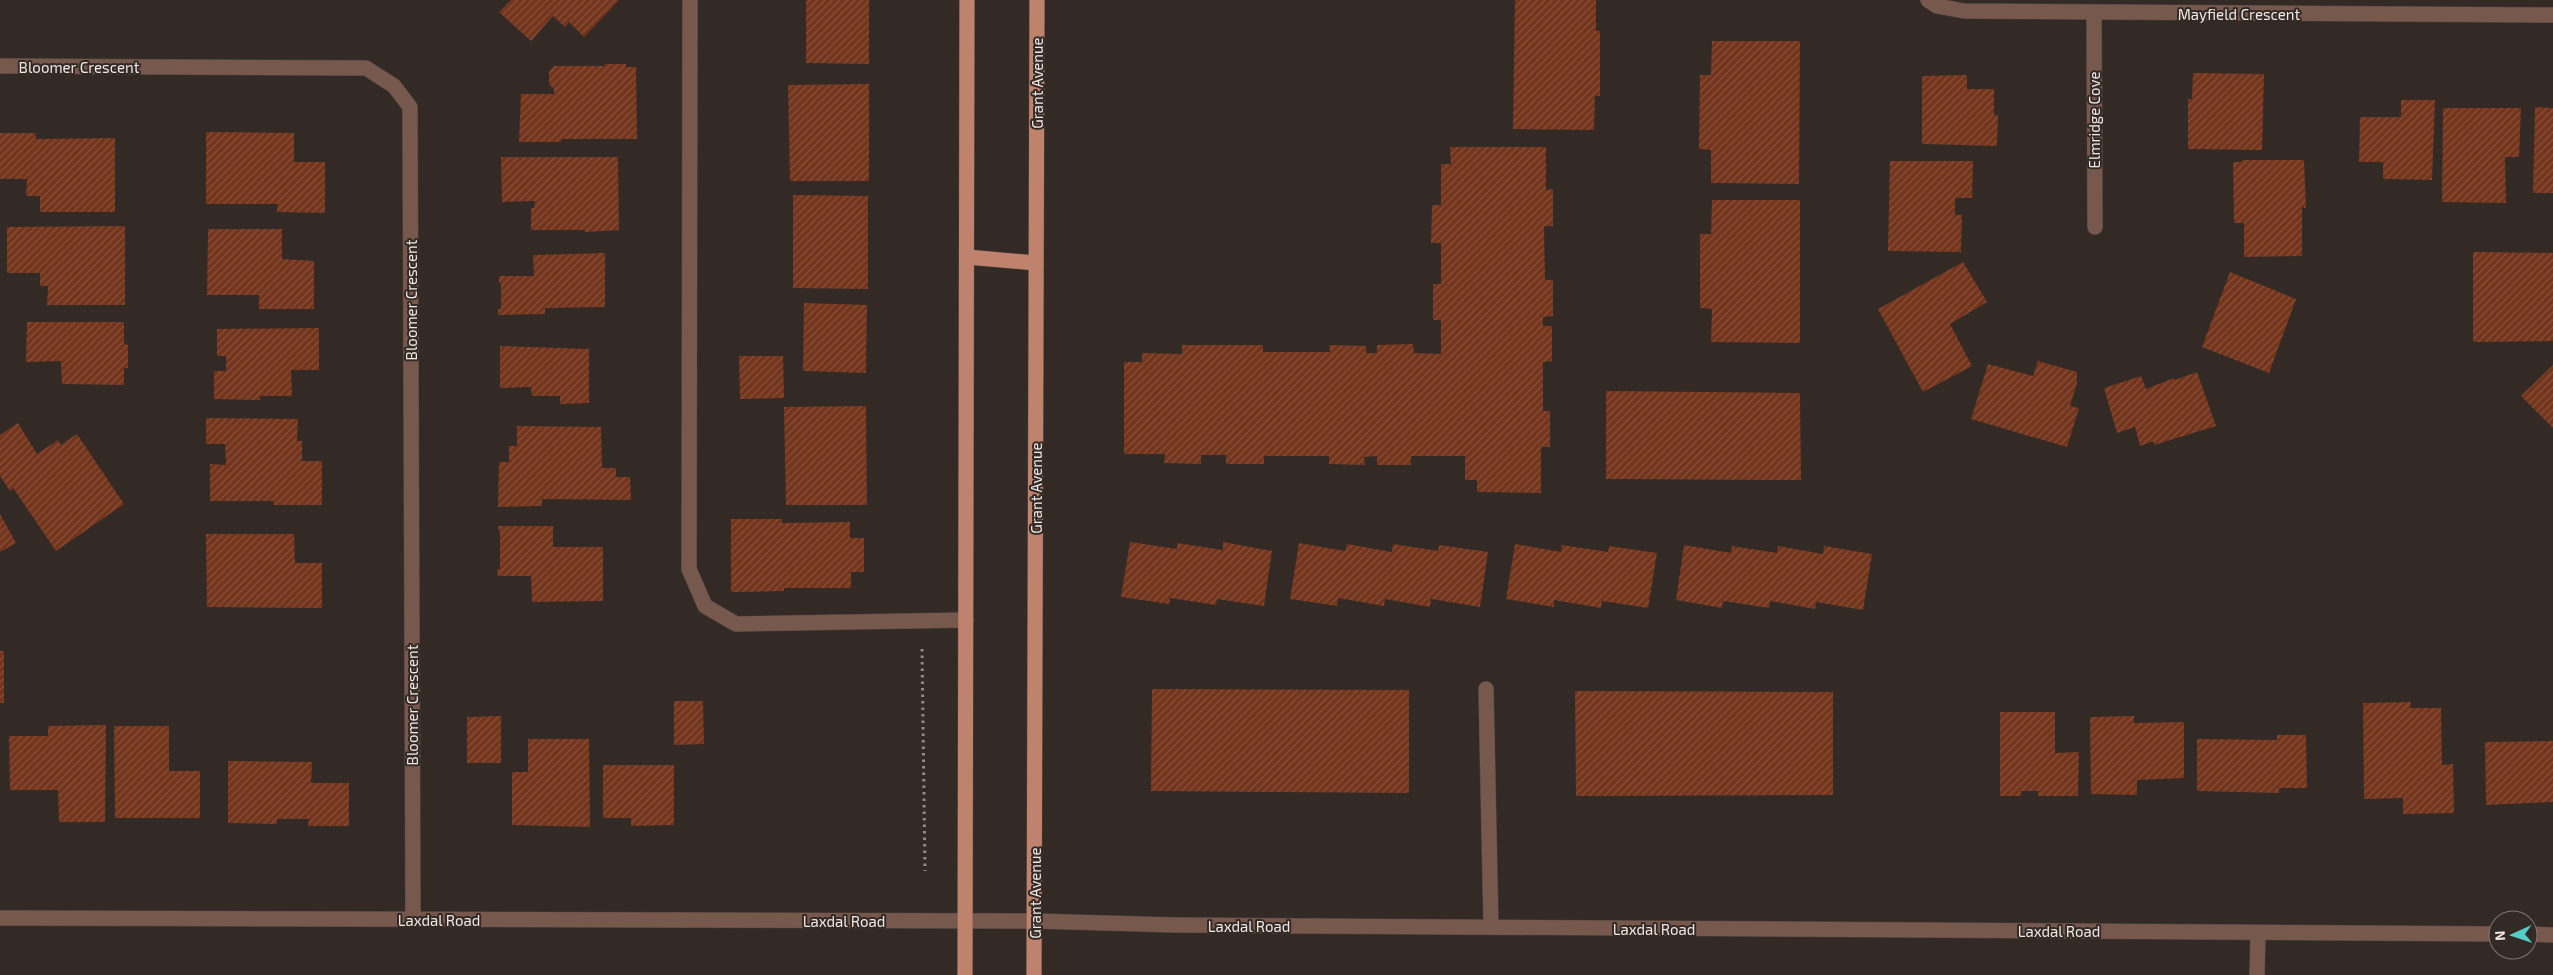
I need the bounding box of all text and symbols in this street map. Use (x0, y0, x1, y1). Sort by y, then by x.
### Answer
street label: Mayfield Crescent (2178, 5, 2301, 23)
street label: Grant Avenue (1028, 37, 1046, 129)
street label: Bloomer Crescent (19, 58, 140, 76)
street label: Elmridge Cove (2085, 72, 2103, 168)
street label: Bloomer Crescent (402, 239, 420, 360)
street label: Grant Avenue (1027, 442, 1045, 534)
street label: Bloomer Crescent (403, 644, 421, 765)
street label: Grant Avenue (1026, 847, 1044, 939)
north arrow (2488, 910, 2538, 960)
street label: Laxdal Road (398, 911, 480, 929)
street label: Laxdal Road (803, 912, 885, 930)
street label: Laxdal Road (1208, 917, 1290, 935)
street label: Laxdal Road (1613, 920, 1695, 938)
street label: Laxdal Road (2018, 922, 2100, 940)
text: N (2491, 930, 2508, 941)

